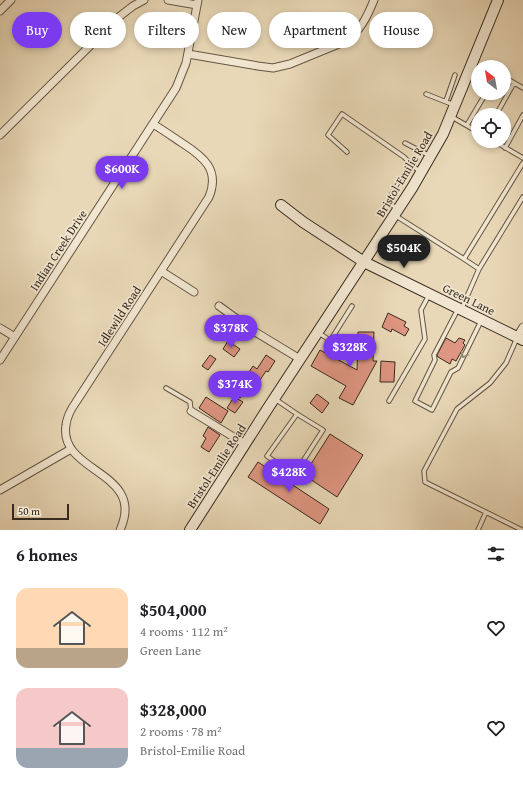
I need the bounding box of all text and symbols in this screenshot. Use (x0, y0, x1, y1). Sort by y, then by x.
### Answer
chip: Buy (12, 12, 62, 48)
chip: Rent (70, 12, 126, 48)
chip: Filters (134, 12, 199, 48)
chip: New (207, 12, 261, 48)
chip: Apartment (269, 12, 361, 48)
chip: House (369, 12, 433, 48)
north arrow (471, 60, 511, 100)
map controls (471, 60, 511, 148)
button: locate (471, 108, 511, 148)
street label: Bristol-Emilie Road (372, 128, 437, 220)
pin: $600K (94, 156, 150, 190)
text: $600K (104, 159, 140, 178)
street label: Indian Creek Drive (25, 206, 91, 294)
pin: $504K (376, 235, 432, 269)
text: $504K (386, 238, 422, 257)
street label: Green Lane (440, 279, 498, 319)
street label: Idlewild Road (93, 282, 145, 349)
pin: $378K (203, 315, 259, 349)
text: $378K (213, 318, 249, 337)
pin: $328K (322, 334, 378, 368)
text: $328K (332, 337, 368, 356)
one-way arrow (461, 351, 469, 358)
pin: $374K (207, 371, 263, 405)
text: $374K (217, 374, 253, 393)
street label: Bristol-Emilie Road (182, 420, 250, 511)
pin: $428K (261, 459, 317, 493)
text: $428K (271, 462, 307, 481)
scale bar (12, 502, 69, 521)
text: 50 m (18, 503, 40, 519)
text: 6 homes (16, 542, 78, 567)
icon: filters (485, 543, 507, 565)
text: $504,000 (140, 597, 206, 622)
icon: home (48, 604, 96, 652)
icon: heart (485, 617, 507, 639)
text: 4 rooms · 112 m² (140, 622, 228, 641)
text: Green Lane (140, 641, 201, 660)
text: $328,000 (140, 697, 206, 722)
icon: home (48, 704, 96, 752)
icon: heart (485, 717, 507, 739)
text: 2 rooms · 78 m² (140, 722, 222, 741)
text: Bristol-Emilie Road (140, 741, 245, 760)

